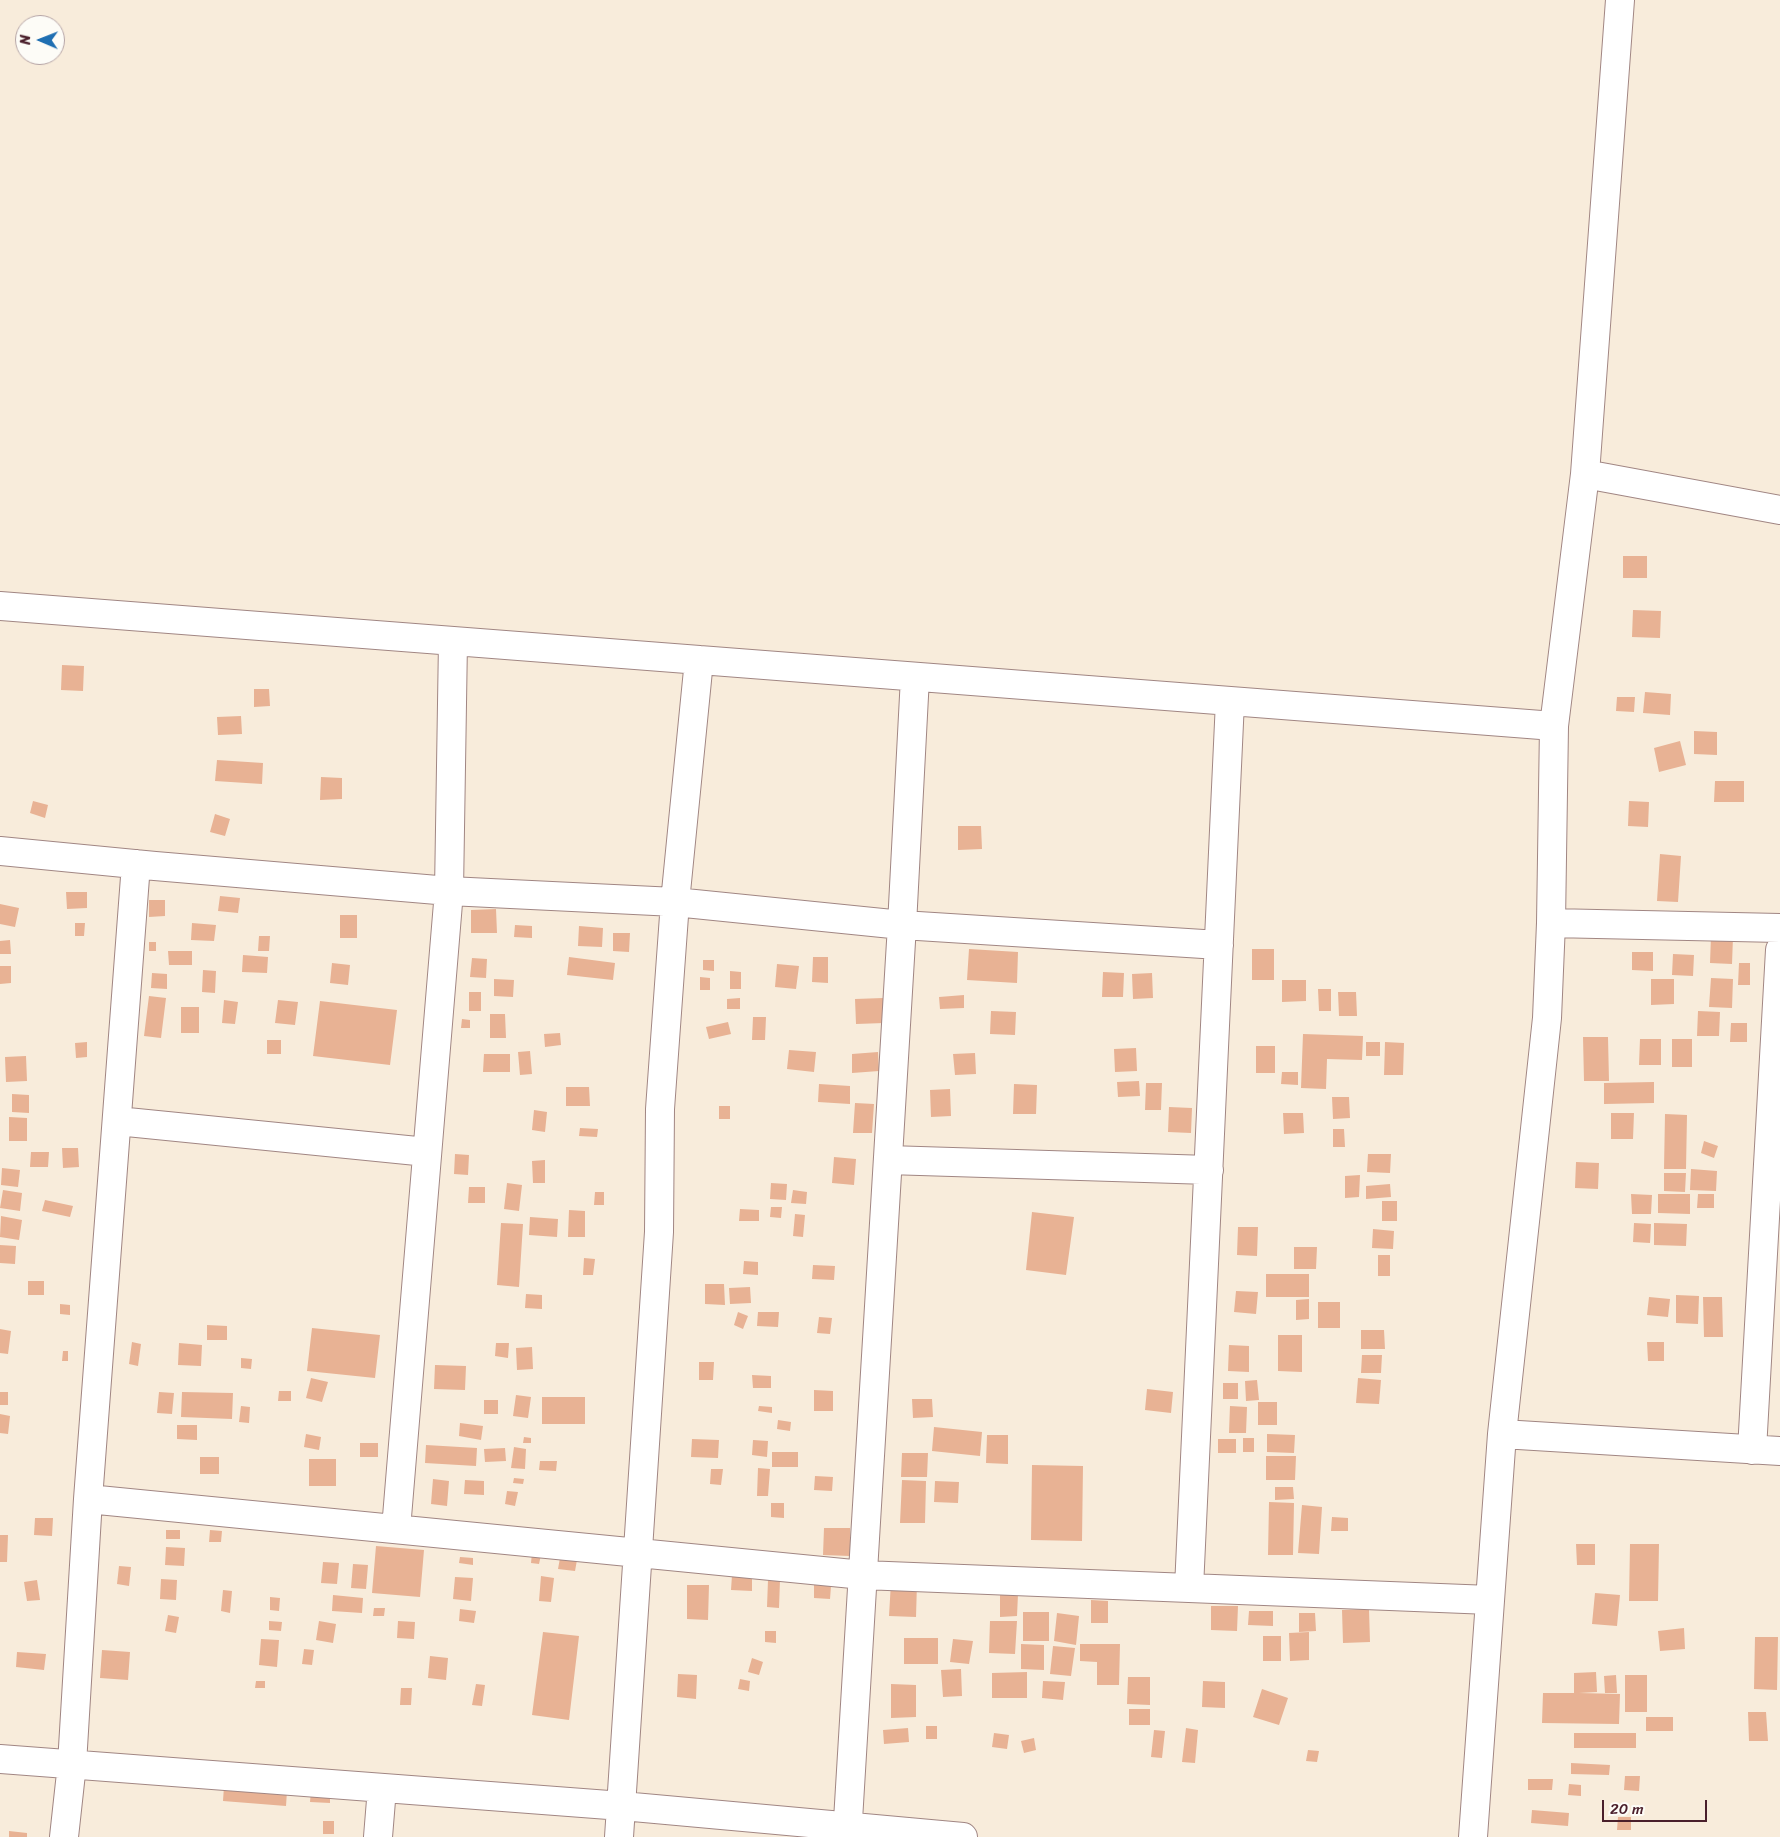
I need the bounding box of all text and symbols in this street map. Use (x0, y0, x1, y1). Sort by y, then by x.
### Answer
north arrow (15, 15, 65, 65)
text: N (13, 35, 38, 45)
scale bar (1605, 1790, 1710, 1822)
text: 20 m (1610, 1796, 1644, 1822)

